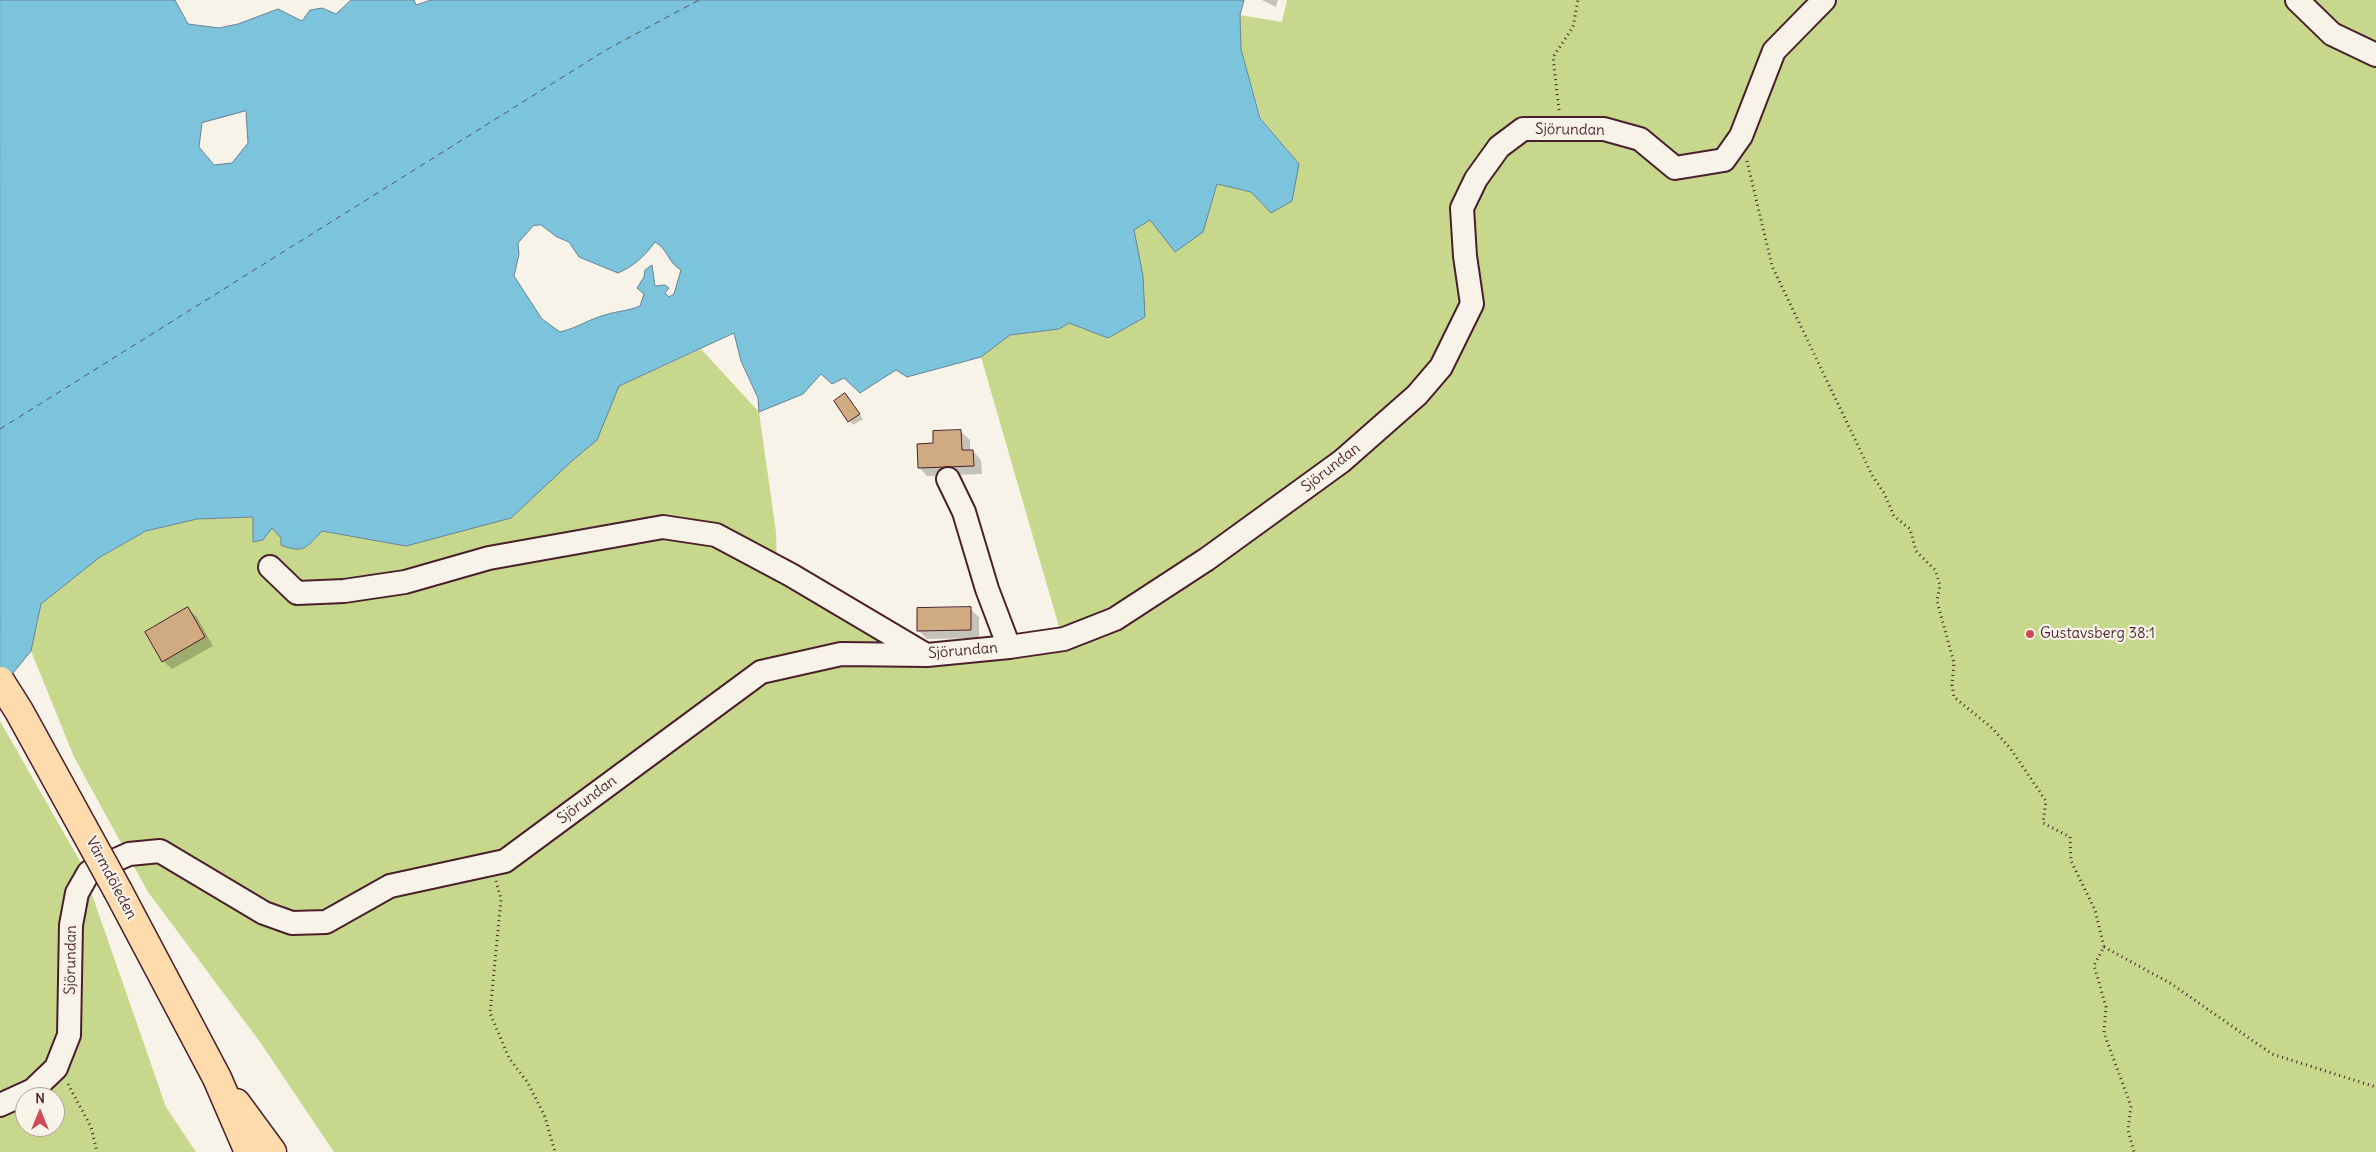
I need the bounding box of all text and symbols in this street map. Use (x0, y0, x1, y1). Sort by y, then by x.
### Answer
street label: Sjörundan (1535, 120, 1605, 140)
street label: Sjörundan (1298, 439, 1364, 497)
place label: Gustavsberg 38:1 (2040, 625, 2155, 643)
marker: Gustavsberg 38:1 (2024, 628, 2036, 640)
street label: Sjörundan (927, 639, 999, 663)
street label: Sjörundan (554, 772, 620, 828)
street label: Värmdöleden (82, 834, 140, 922)
street label: Sjörundan (61, 925, 81, 995)
north arrow (15, 1087, 65, 1137)
text: N (35, 1089, 45, 1107)

